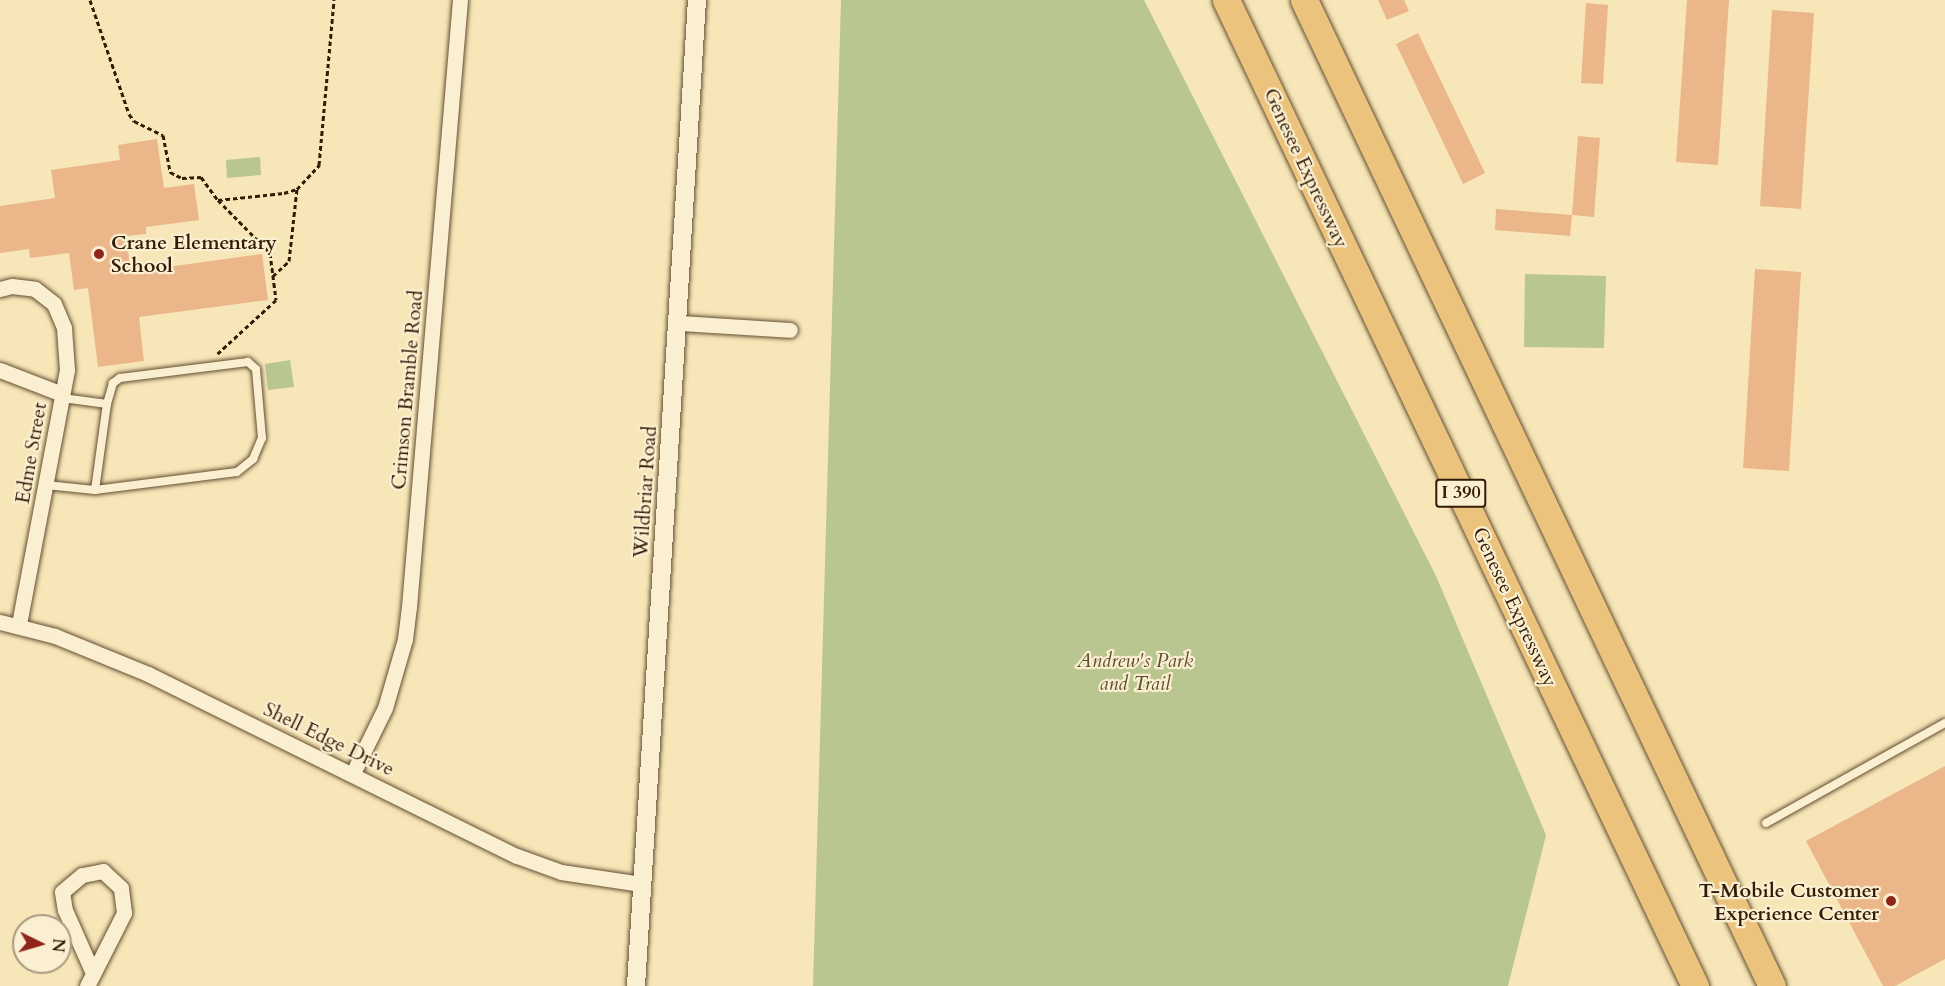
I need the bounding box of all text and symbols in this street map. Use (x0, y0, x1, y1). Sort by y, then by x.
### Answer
street label: Genesee Expressway (1258, 84, 1354, 252)
place label: Crane Elementary School (111, 231, 277, 278)
marker: Crane Elementary School (92, 247, 106, 261)
street label: Crimson Bramble Road (386, 289, 428, 491)
street label: Edme Street (10, 400, 52, 506)
street label: Wildbriar Road (628, 425, 662, 559)
road number: I 390 (1434, 478, 1488, 508)
street label: Genesee Expressway (1467, 523, 1563, 691)
park label: Andrew's Park and Trail (1077, 649, 1193, 696)
street label: Shell Edge Drive (260, 697, 398, 781)
place label: T-Mobile Customer Experience Center (1698, 878, 1879, 925)
marker: T-Mobile Customer Experience Center (1884, 894, 1898, 908)
north arrow (12, 914, 72, 974)
text: N (46, 938, 70, 953)

